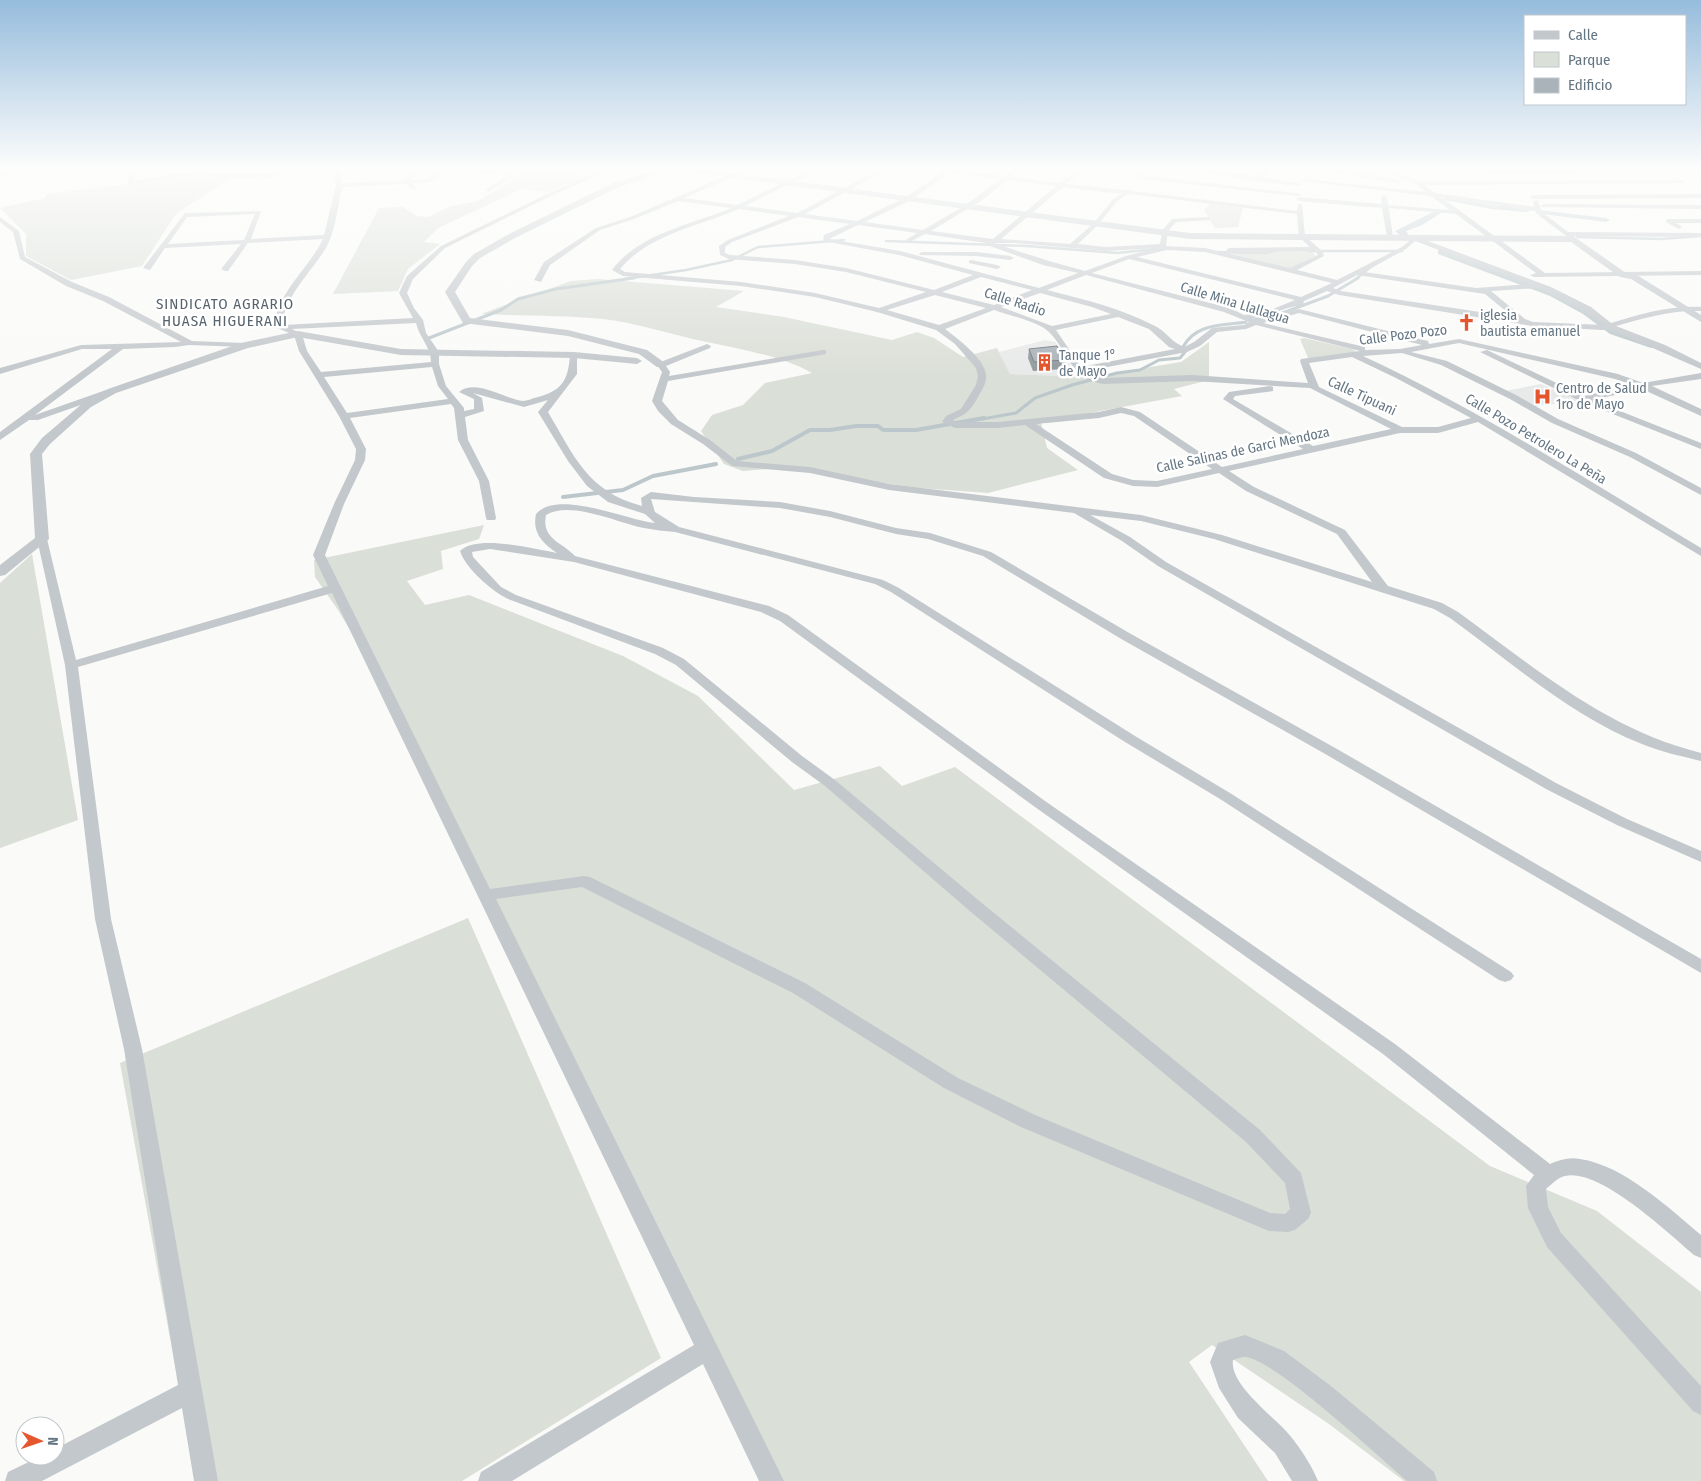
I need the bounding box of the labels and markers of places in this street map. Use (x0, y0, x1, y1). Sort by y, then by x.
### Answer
place label: iglesia bautista emanuel (1480, 307, 1580, 340)
church icon: iglesia bautista emanuel (1456, 313, 1476, 333)
place label: Tanque 1° de Mayo (1059, 347, 1116, 380)
building icon: Tanque 1° de Mayo (1035, 353, 1055, 373)
place label: Centro de Salud 1ro de Mayo (1556, 380, 1647, 413)
hospital icon: Centro de Salud 1ro de Mayo (1532, 386, 1552, 406)

